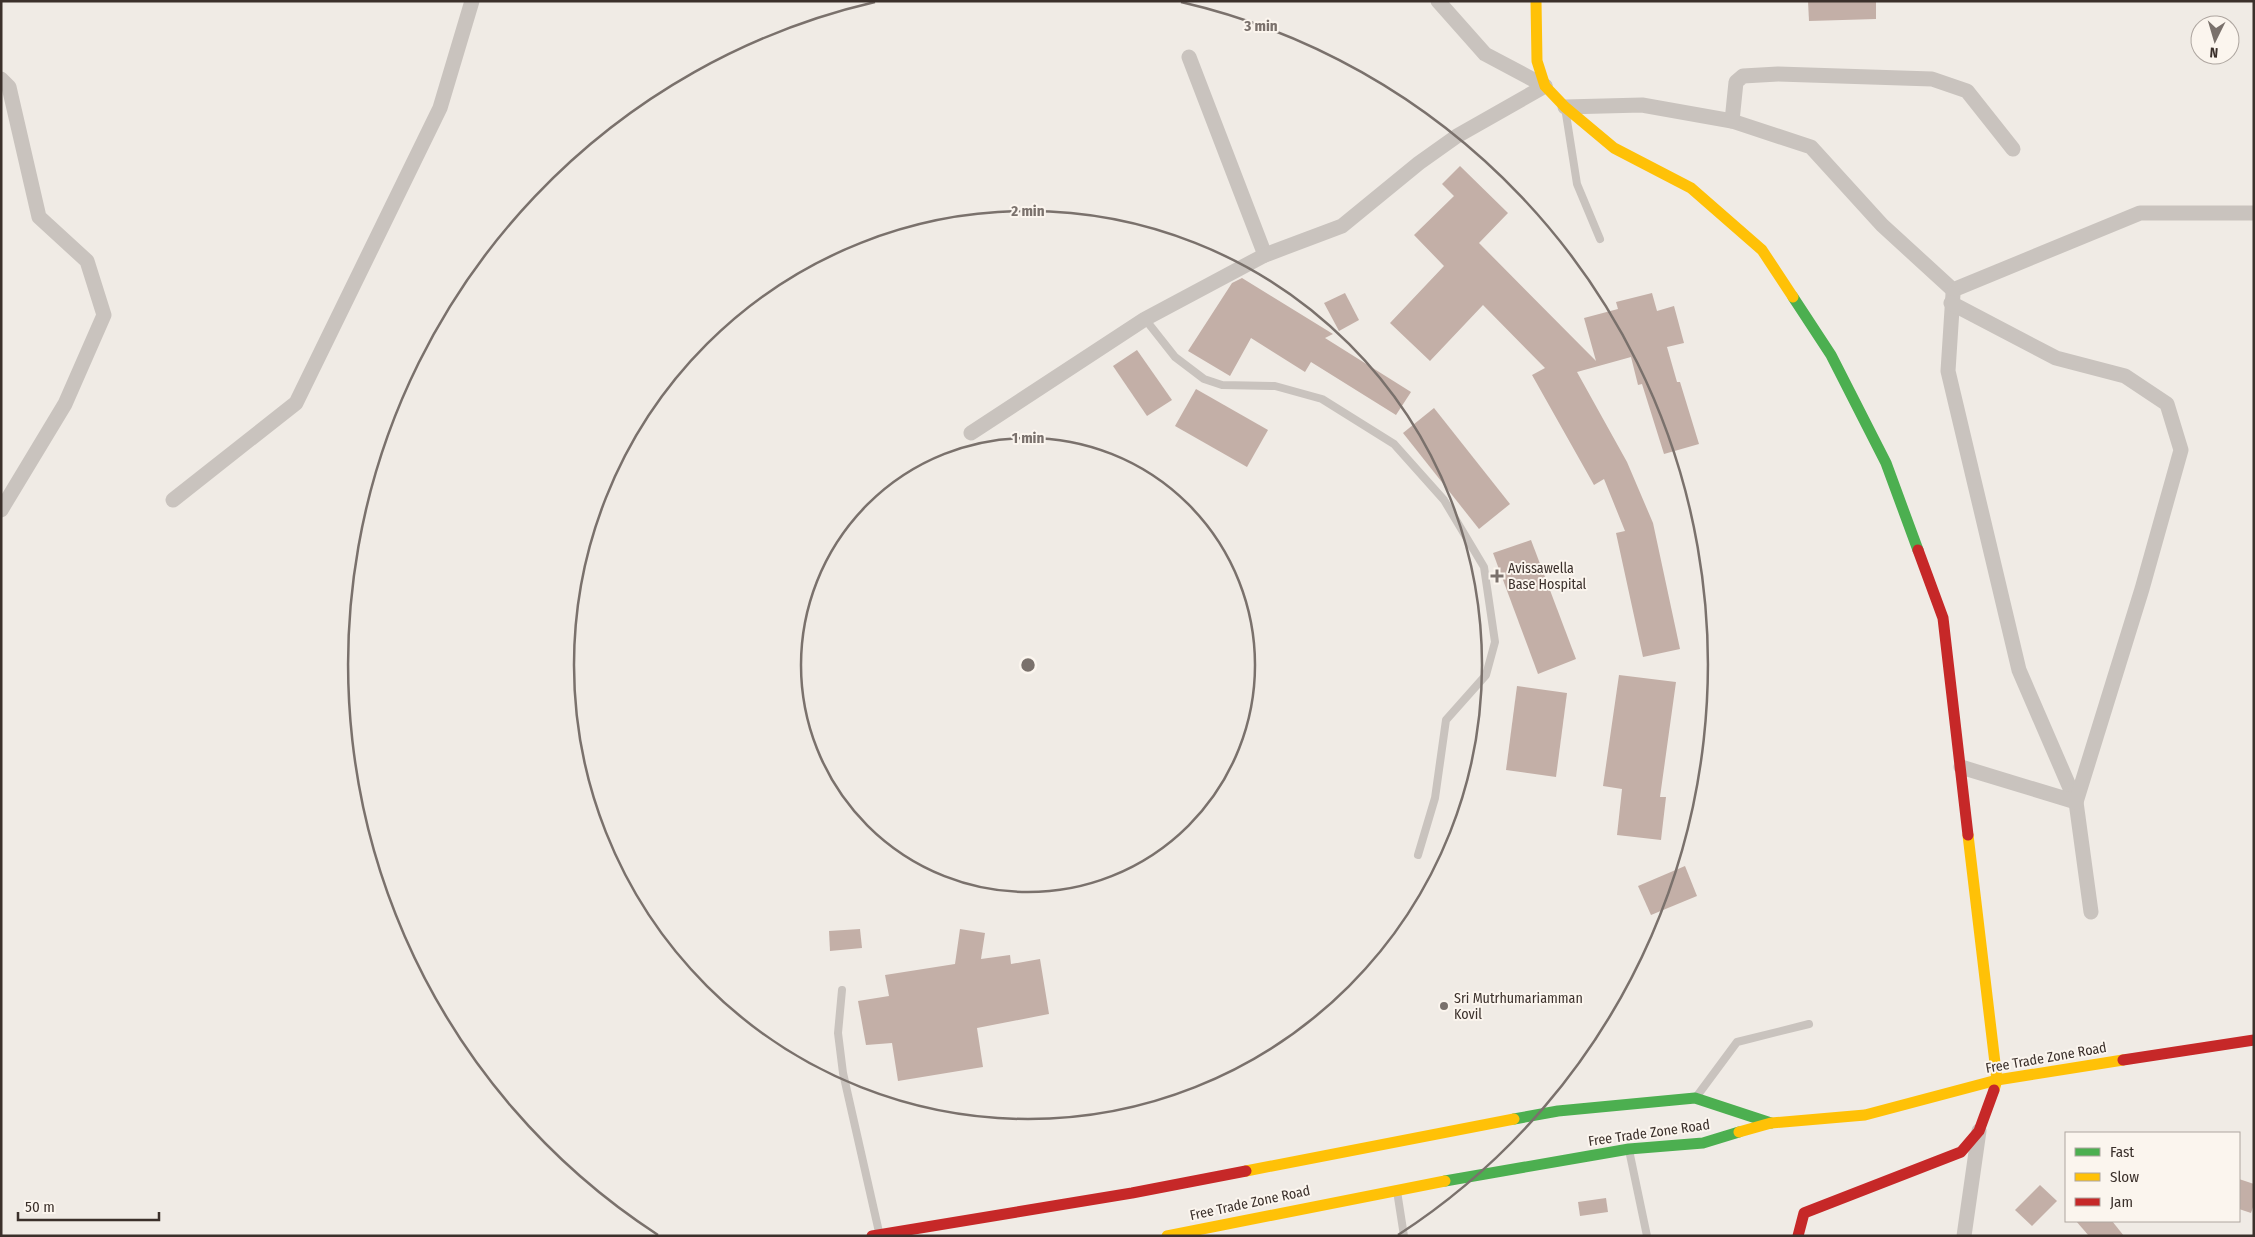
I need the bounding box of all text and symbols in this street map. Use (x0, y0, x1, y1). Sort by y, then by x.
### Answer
north arrow (2190, 15, 2240, 65)
text: 3 min (1243, 17, 1278, 35)
text: N (2209, 44, 2219, 61)
text: 2 min (1010, 202, 1045, 220)
text: 1 min (1012, 429, 1044, 447)
place label: Avissawella Base Hospital (1508, 560, 1587, 593)
marker: Avissawella Base Hospital (1490, 569, 1504, 583)
centre of rings (1019, 656, 1037, 674)
place label: Sri Mutrhumariamman Kovil (1454, 990, 1583, 1023)
marker: Sri Mutrhumariamman Kovil (1438, 1000, 1450, 1012)
street label: Free Trade Zone Road (1984, 1039, 2108, 1077)
street label: Free Trade Zone Road (1587, 1116, 1711, 1150)
legend (2065, 1132, 2240, 1222)
text: Fast (2110, 1143, 2134, 1161)
text: Slow (2110, 1168, 2139, 1186)
street label: Free Trade Zone Road (1188, 1182, 1312, 1224)
scale bar (18, 1190, 159, 1222)
text: Jam (2110, 1193, 2133, 1211)
text: 50 m (25, 1198, 55, 1216)

